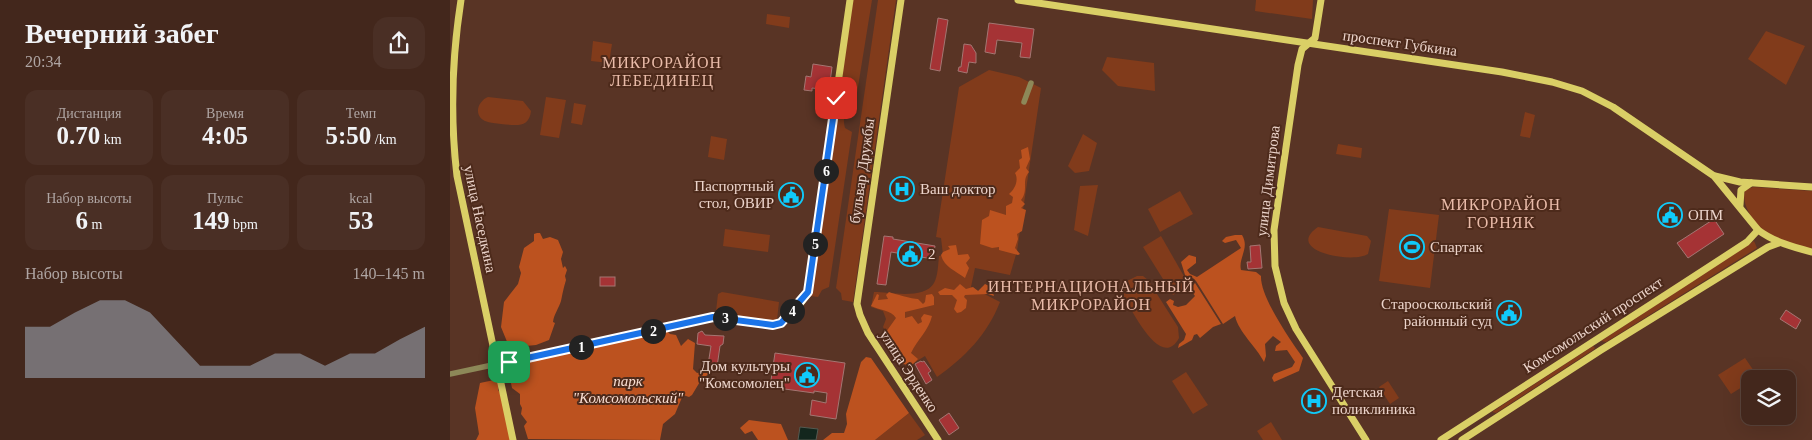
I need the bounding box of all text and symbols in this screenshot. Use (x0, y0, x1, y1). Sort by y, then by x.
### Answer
button: share (373, 17, 425, 69)
text: Вечерний забег (25, 18, 219, 49)
street label: проспект Губкина (1342, 27, 1458, 59)
text: 20:34 (25, 53, 61, 70)
district label: МИКРОРАЙОН ЛЕБЕДИНЕЦ (602, 53, 722, 90)
pin (815, 77, 857, 119)
icon: check (822, 84, 850, 112)
text: Дистанция (57, 106, 121, 121)
text: Время (206, 106, 244, 121)
text: Темп (346, 106, 376, 121)
street label: бульвар Дружбы (847, 118, 877, 224)
text: 0.70 (56, 122, 100, 149)
text: 4:05 (202, 122, 248, 149)
text: 5:50 (325, 122, 371, 149)
street label: улица Димитрова (1253, 124, 1283, 237)
text: km (100, 132, 122, 147)
text: /km (371, 132, 397, 147)
pin: 6 (814, 158, 838, 184)
street label: улица Наседкина (461, 164, 499, 274)
text: 6 (823, 164, 830, 179)
hospital icon: Ваш доктор (889, 176, 915, 202)
place label: Паспортный стол, ОВИР (694, 178, 774, 211)
place label: Ваш доктор (920, 181, 996, 197)
public building icon: Паспортный стол, ОВИР (778, 182, 804, 208)
text: Набор высоты (46, 191, 132, 206)
text: Пульс (207, 191, 243, 206)
text: kcal (349, 191, 373, 206)
district label: МИКРОРАЙОН ГОРНЯК (1441, 195, 1561, 231)
public building icon: ОПМ (1657, 202, 1683, 228)
text: 6 (76, 207, 88, 234)
text: 149 (192, 207, 230, 234)
text: 53 (349, 207, 374, 234)
place label: ОПМ (1688, 207, 1723, 223)
text: m (88, 217, 102, 232)
text: bpm (230, 217, 258, 232)
pin: 5 (802, 232, 828, 256)
sports icon: Спартак (1399, 234, 1425, 260)
text: 5 (812, 237, 819, 252)
place label: Спартак (1430, 239, 1483, 255)
public building icon: 2 (897, 241, 923, 267)
place label: 2 (928, 246, 936, 262)
text: Набор высоты (25, 265, 123, 282)
text: 140–145 m (353, 265, 425, 282)
street label: Комсомольский проспект (1520, 274, 1666, 376)
district label: ИНТЕРНАЦИОНАЛЬНЫЙ МИКРОРАЙОН (988, 277, 1194, 313)
place label: Старооскольский районный суд (1381, 296, 1492, 329)
pin: 4 (780, 298, 804, 324)
public building icon: Старооскольский районный суд (1496, 300, 1522, 326)
text: 4 (789, 304, 796, 319)
pin: 3 (712, 306, 738, 330)
text: 3 (722, 311, 729, 326)
pin: 2 (640, 318, 666, 344)
text: 2 (650, 324, 657, 339)
street label: улица Эрденко (877, 327, 941, 415)
pin: 1 (568, 334, 594, 360)
text: 1 (578, 340, 585, 355)
pin (488, 341, 530, 383)
icon: arrive (495, 348, 523, 376)
place label: Дом культуры "Комсомолец" (699, 358, 790, 391)
public building icon: Дом культуры "Комсомолец" (794, 362, 820, 388)
map controls (1741, 370, 1796, 425)
button: layers (1741, 370, 1796, 425)
park label: парк "Комсомольский" (573, 373, 684, 406)
place label: Детская поликлиника (1332, 384, 1416, 417)
hospital icon: Детская поликлиника (1301, 388, 1327, 414)

